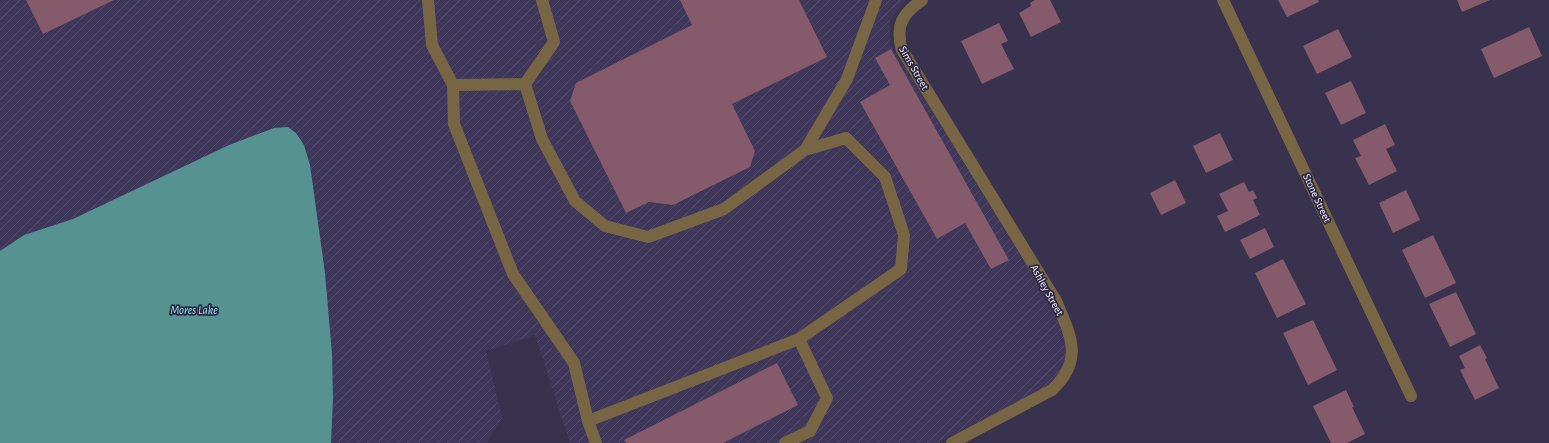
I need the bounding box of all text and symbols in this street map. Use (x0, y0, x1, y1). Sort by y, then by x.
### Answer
street label: Sims Street (897, 44, 931, 92)
street label: Stone Street (1301, 172, 1333, 224)
street label: Ashley Street (1029, 263, 1066, 318)
water label: Mores Lake (170, 304, 218, 316)

